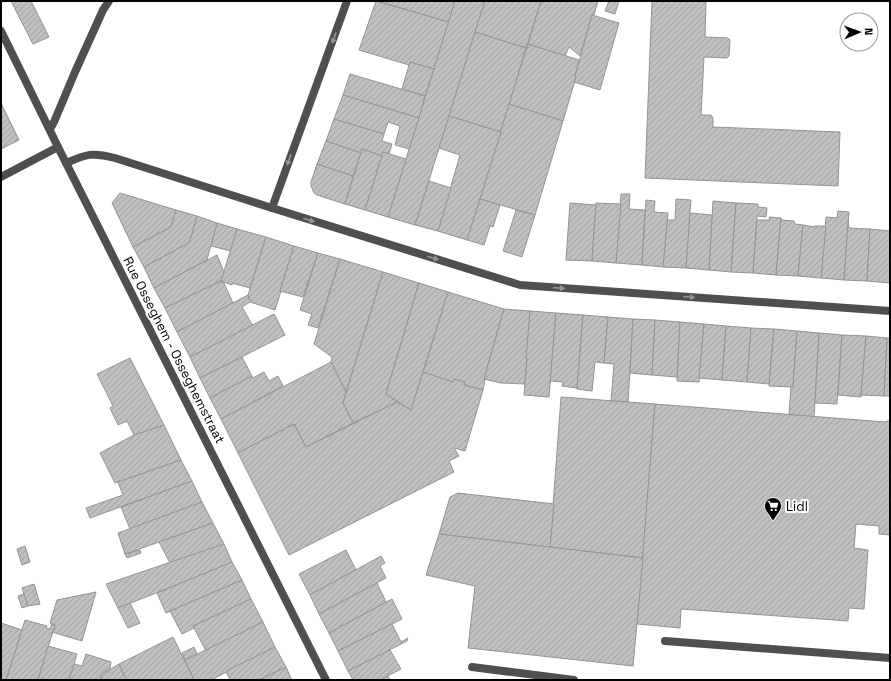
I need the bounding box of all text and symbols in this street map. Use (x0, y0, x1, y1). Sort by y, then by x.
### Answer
north arrow (839, 12, 879, 52)
text: N (862, 28, 876, 36)
one-way arrow (330, 32, 336, 44)
one-way arrow (285, 154, 291, 166)
one-way arrow (303, 217, 315, 223)
street label: Rue Osseghem - Osseghemstraat (119, 254, 229, 446)
one-way arrow (428, 255, 440, 261)
one-way arrow (553, 284, 565, 291)
one-way arrow (683, 293, 695, 300)
supermarket icon: Lidl (763, 496, 783, 521)
place label: Lidl (786, 498, 808, 515)

